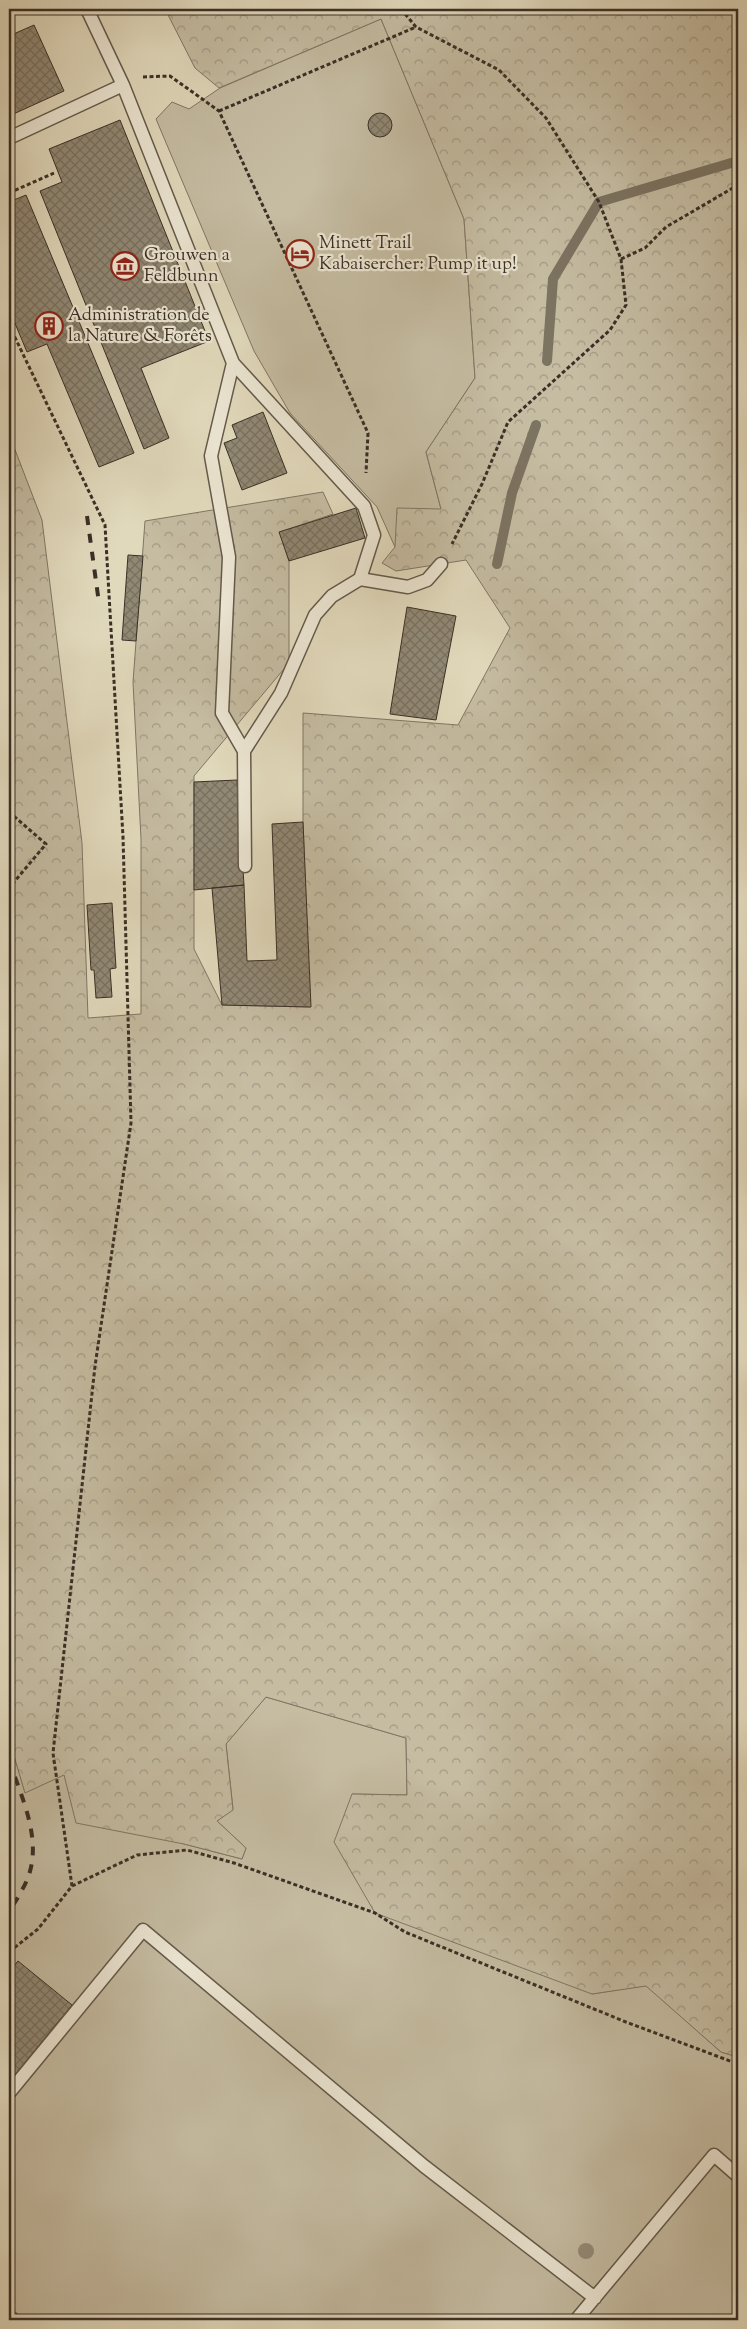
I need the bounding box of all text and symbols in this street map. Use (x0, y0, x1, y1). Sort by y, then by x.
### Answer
place label: Minett Trail Kabaisercher: Pump it up! (319, 231, 517, 278)
hotel icon: Minett Trail Kabaisercher: Pump it up! (285, 239, 315, 269)
place label: Grouwen a Feldbunn (144, 243, 230, 290)
museum icon: Grouwen a Feldbunn (110, 251, 140, 281)
place label: Administration de la Nature & Forêts (68, 303, 212, 350)
building icon: Administration de la Nature & Forêts (34, 311, 64, 341)

